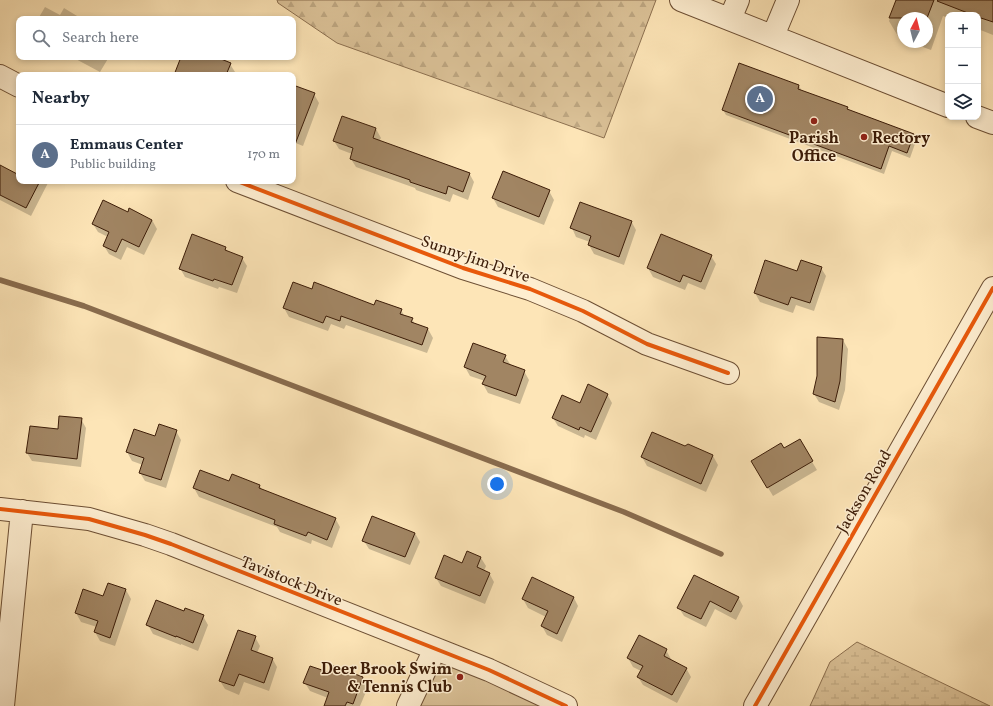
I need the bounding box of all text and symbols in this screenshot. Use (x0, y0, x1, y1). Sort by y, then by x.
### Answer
north arrow (897, 12, 933, 48)
map controls (945, 12, 981, 120)
button: + (945, 12, 981, 48)
search box (16, 16, 296, 60)
icon: search (30, 27, 52, 49)
text: Search here (62, 28, 139, 49)
button: − (945, 48, 981, 84)
pin: A (747, 84, 773, 114)
button: layers (945, 84, 981, 120)
text: Nearby (32, 87, 90, 110)
marker: Parish Office (809, 116, 819, 126)
place label: Parish Office (789, 128, 839, 168)
place label: Rectory (872, 128, 930, 150)
marker: Rectory (859, 132, 869, 142)
text: Emmaus Center (70, 135, 183, 156)
text: A (40, 146, 50, 164)
text: 170 m (247, 146, 280, 164)
text: Public building (70, 156, 156, 174)
street label: Sunny Jim Drive (418, 231, 533, 289)
street label: Jackson Road (832, 446, 897, 538)
your location (487, 474, 507, 494)
street label: Tavistock Drive (237, 551, 345, 612)
place label: Deer Brook Swim & Tennis Club (321, 659, 452, 699)
marker: Deer Brook Swim & Tennis Club (455, 672, 465, 682)

